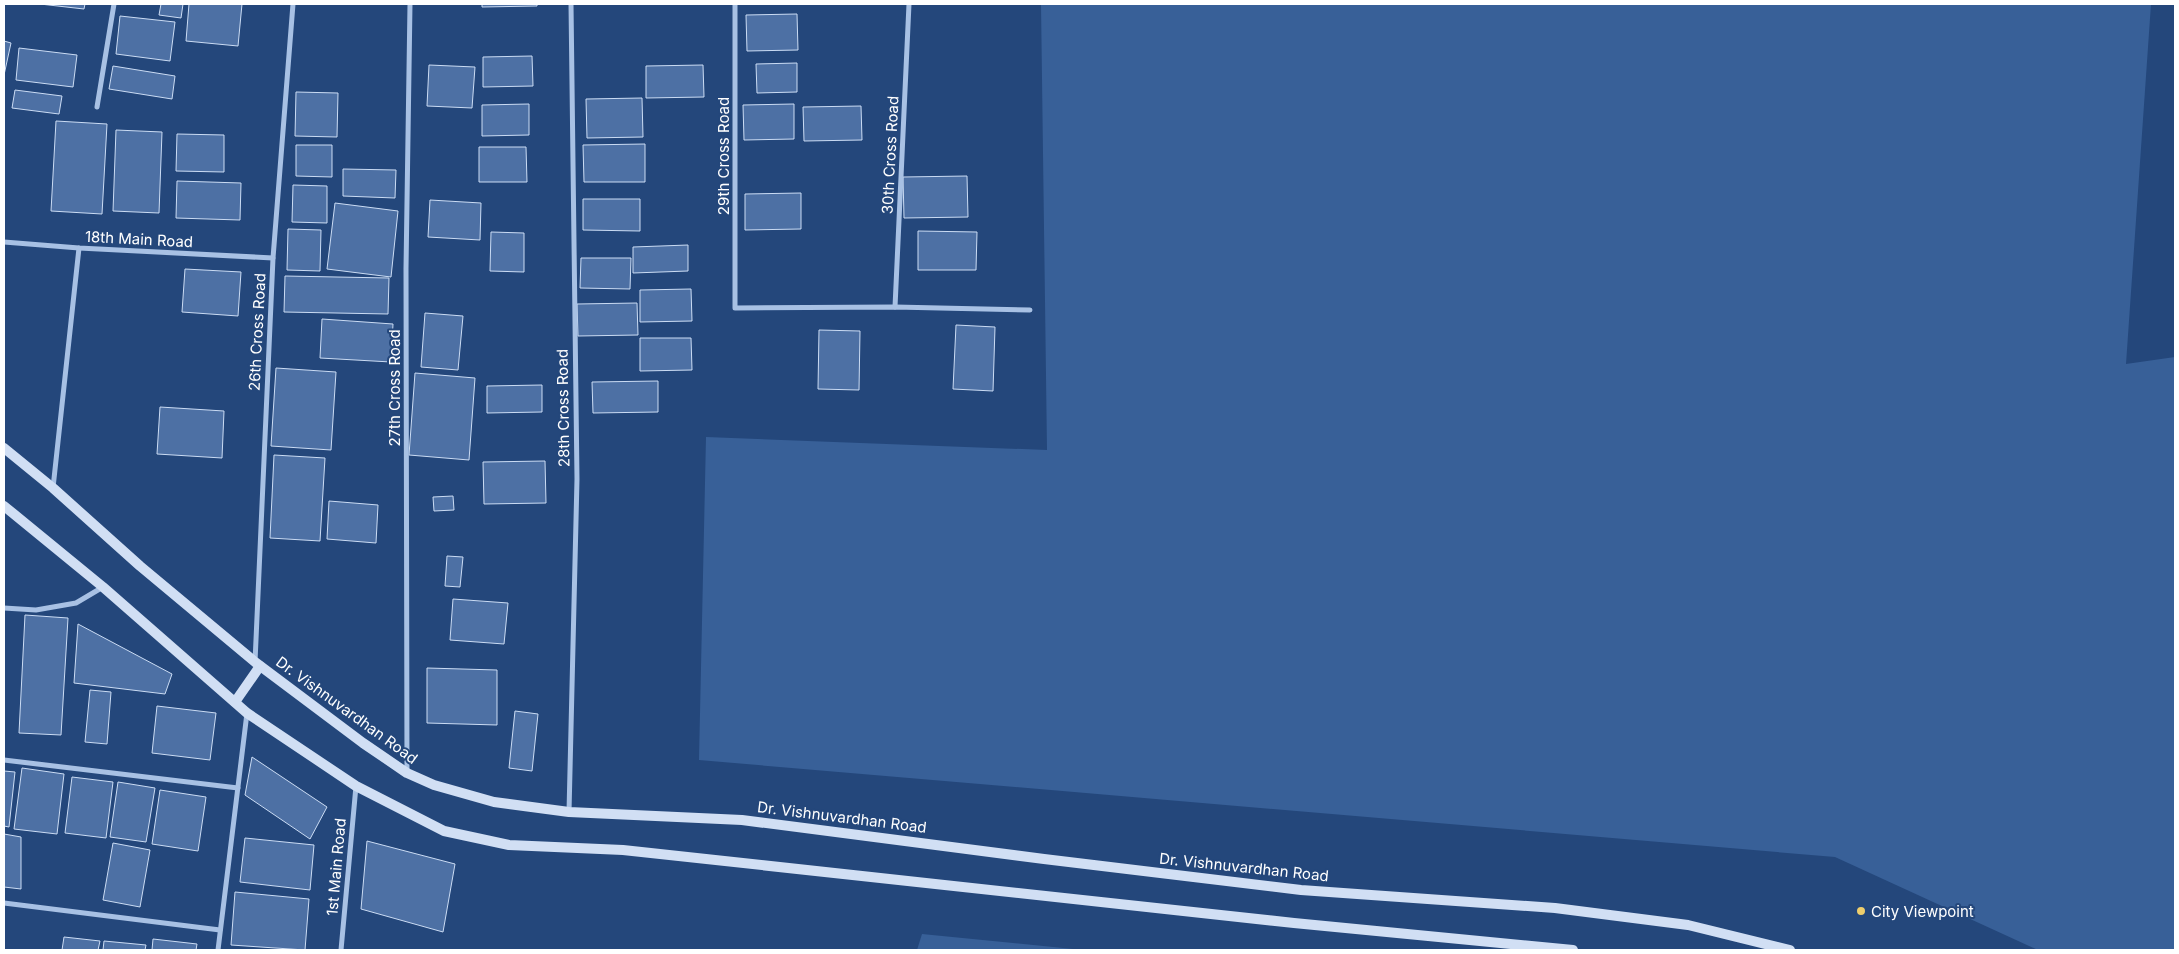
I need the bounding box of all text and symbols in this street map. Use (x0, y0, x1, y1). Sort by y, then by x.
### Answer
street label: 30th Cross Road (877, 95, 903, 215)
street label: 29th Cross Road (714, 97, 733, 215)
street label: 18th Main Road (84, 227, 194, 251)
street label: 26th Cross Road (244, 273, 270, 391)
street label: 27th Cross Road (385, 329, 404, 447)
street label: 28th Cross Road (552, 349, 574, 467)
street label: Dr. Vishnuvardhan Road (272, 652, 422, 768)
street label: Dr. Vishnuvardhan Road (756, 797, 928, 837)
street label: 1st Main Road (322, 817, 350, 917)
street label: Dr. Vishnuvardhan Road (1158, 849, 1330, 885)
place label: City Viewpoint (1871, 902, 1974, 921)
marker: City Viewpoint (1855, 905, 1867, 917)

